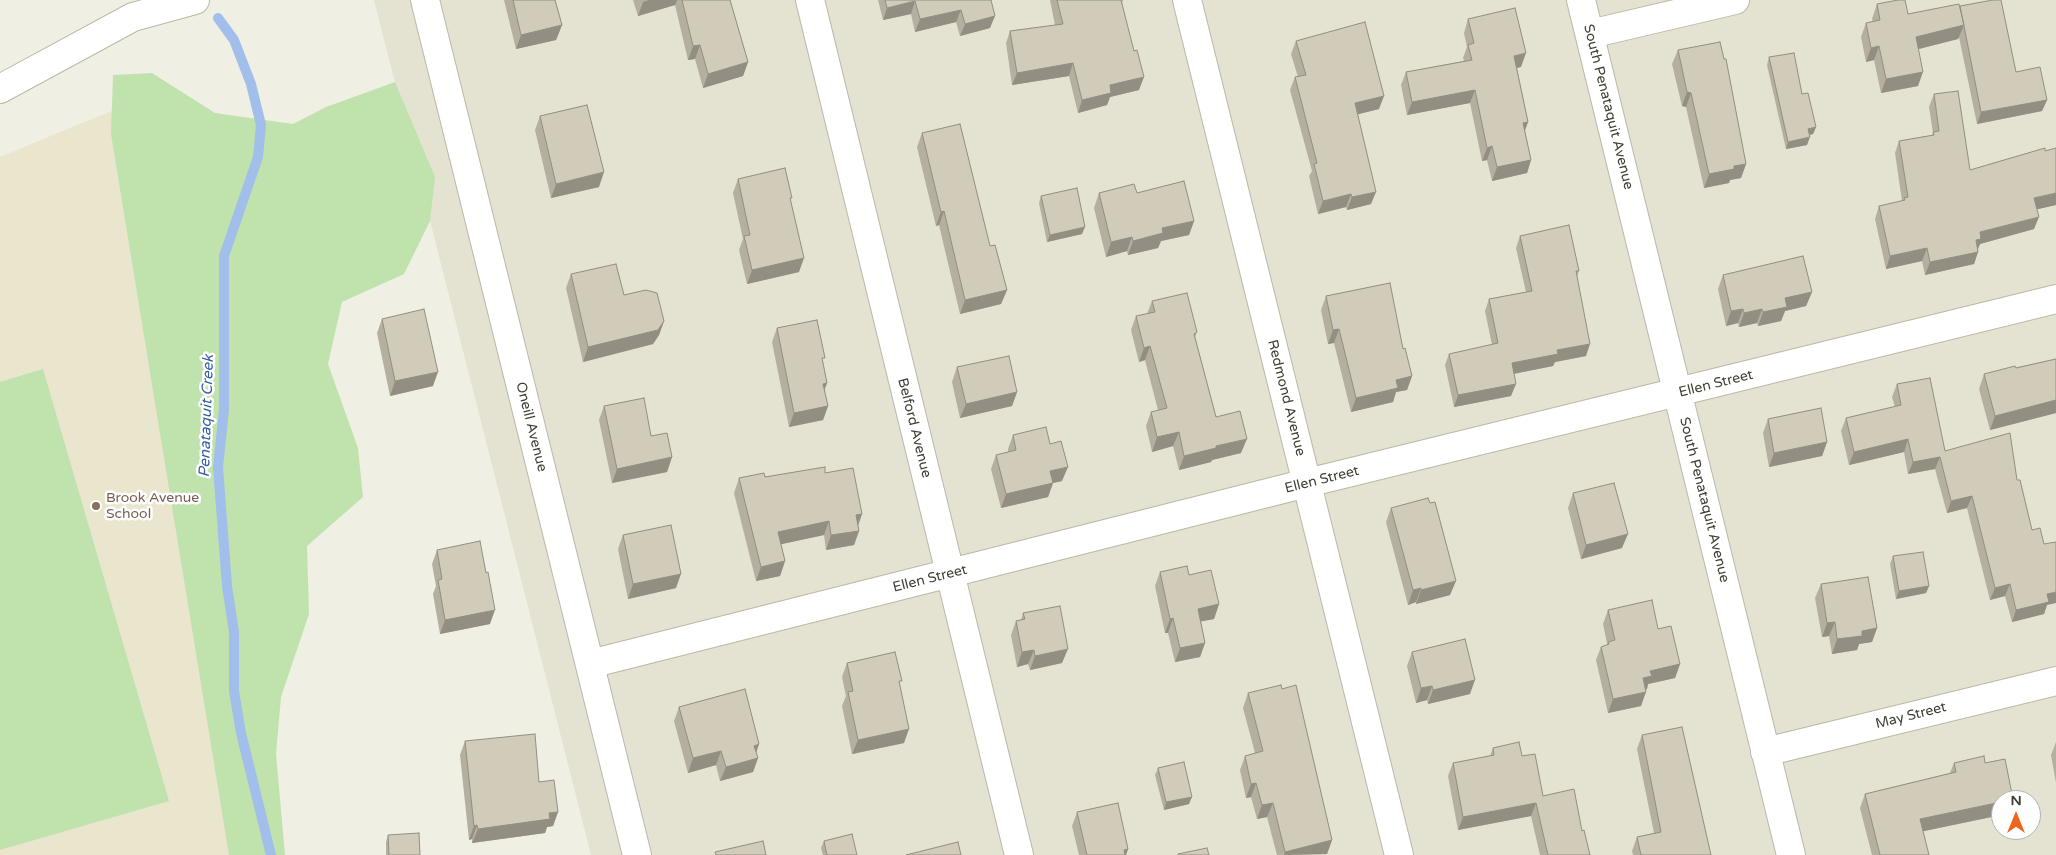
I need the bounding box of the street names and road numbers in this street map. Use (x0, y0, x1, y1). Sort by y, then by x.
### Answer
street label: South Penataquit Avenue (1579, 23, 1637, 191)
street label: Redmond Avenue (1263, 338, 1309, 458)
street label: Ellen Street (1677, 367, 1755, 401)
street label: Belford Avenue (893, 376, 935, 480)
street label: Oneill Avenue (512, 380, 550, 474)
street label: South Penataquit Avenue (1675, 416, 1733, 584)
street label: Ellen Street (1283, 463, 1361, 497)
street label: Ellen Street (891, 562, 969, 596)
street label: May Street (1874, 699, 1948, 733)

